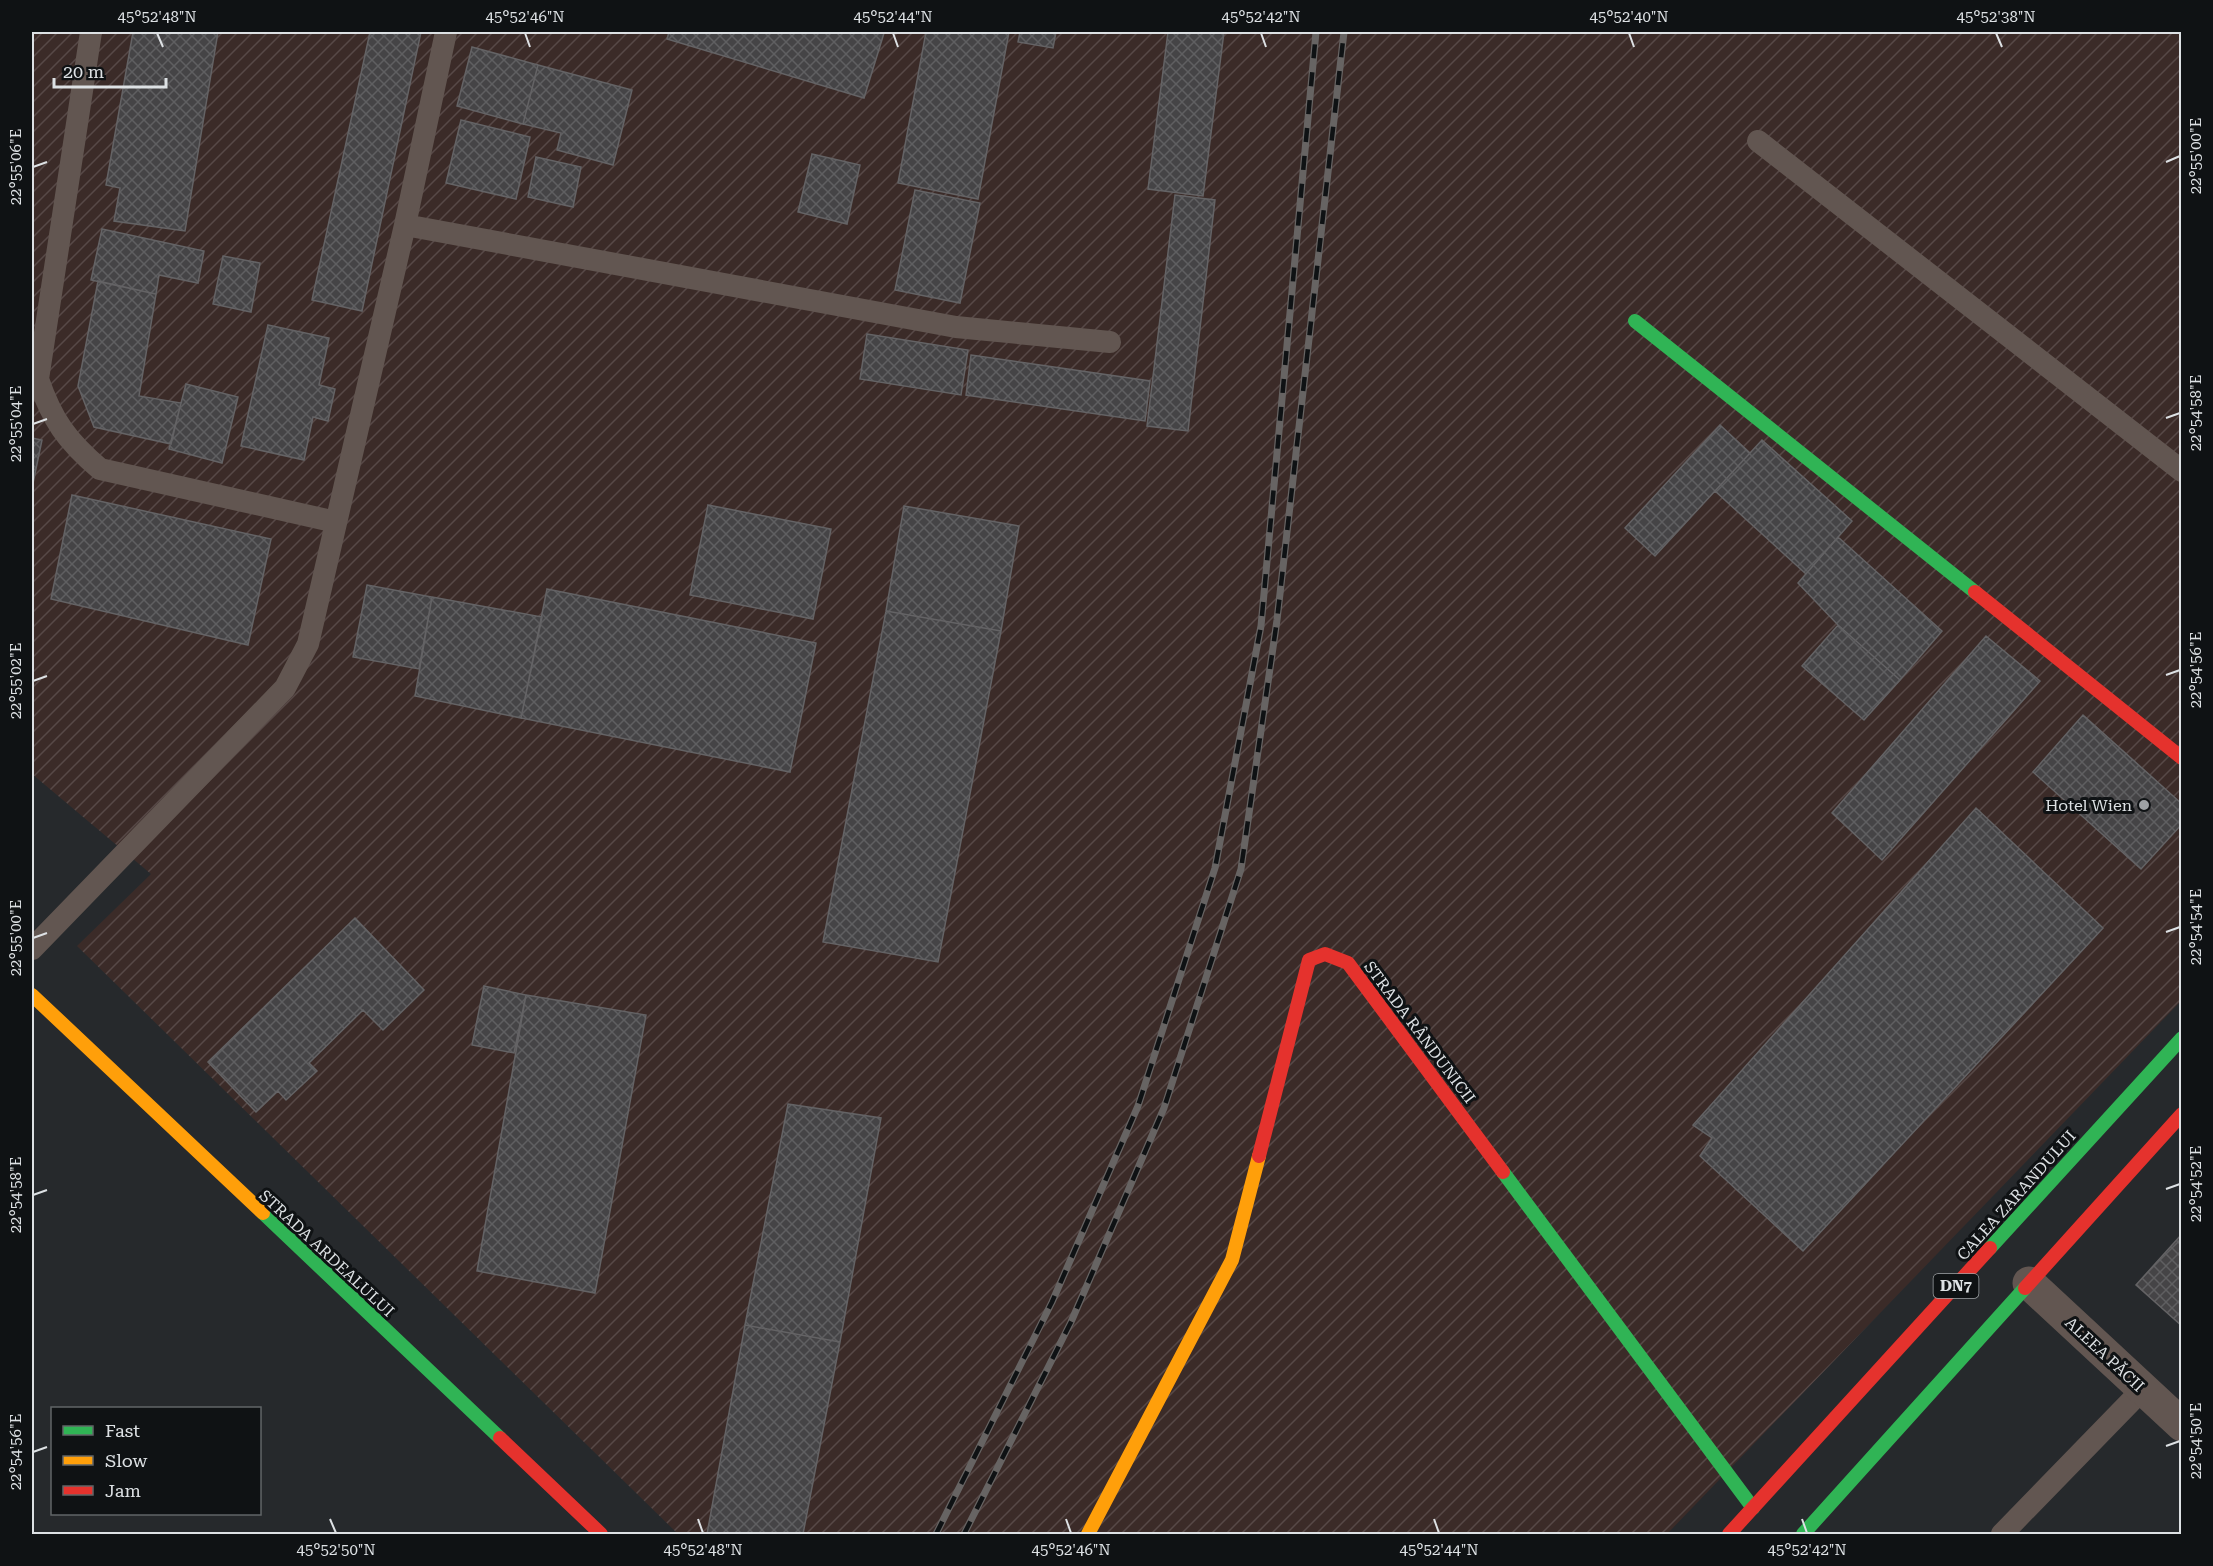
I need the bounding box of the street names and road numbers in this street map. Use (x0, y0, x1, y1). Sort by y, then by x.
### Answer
street label: STRADA RÂNDUNICII (1360, 958, 1479, 1107)
street label: CALEA ZARANDULUI (1953, 1126, 2080, 1264)
street label: STRADA ARDEALULUI (255, 1186, 398, 1321)
road number: DN7 (1934, 1274, 1978, 1298)
street label: ALEEA PĂCII (2061, 1313, 2148, 1396)

